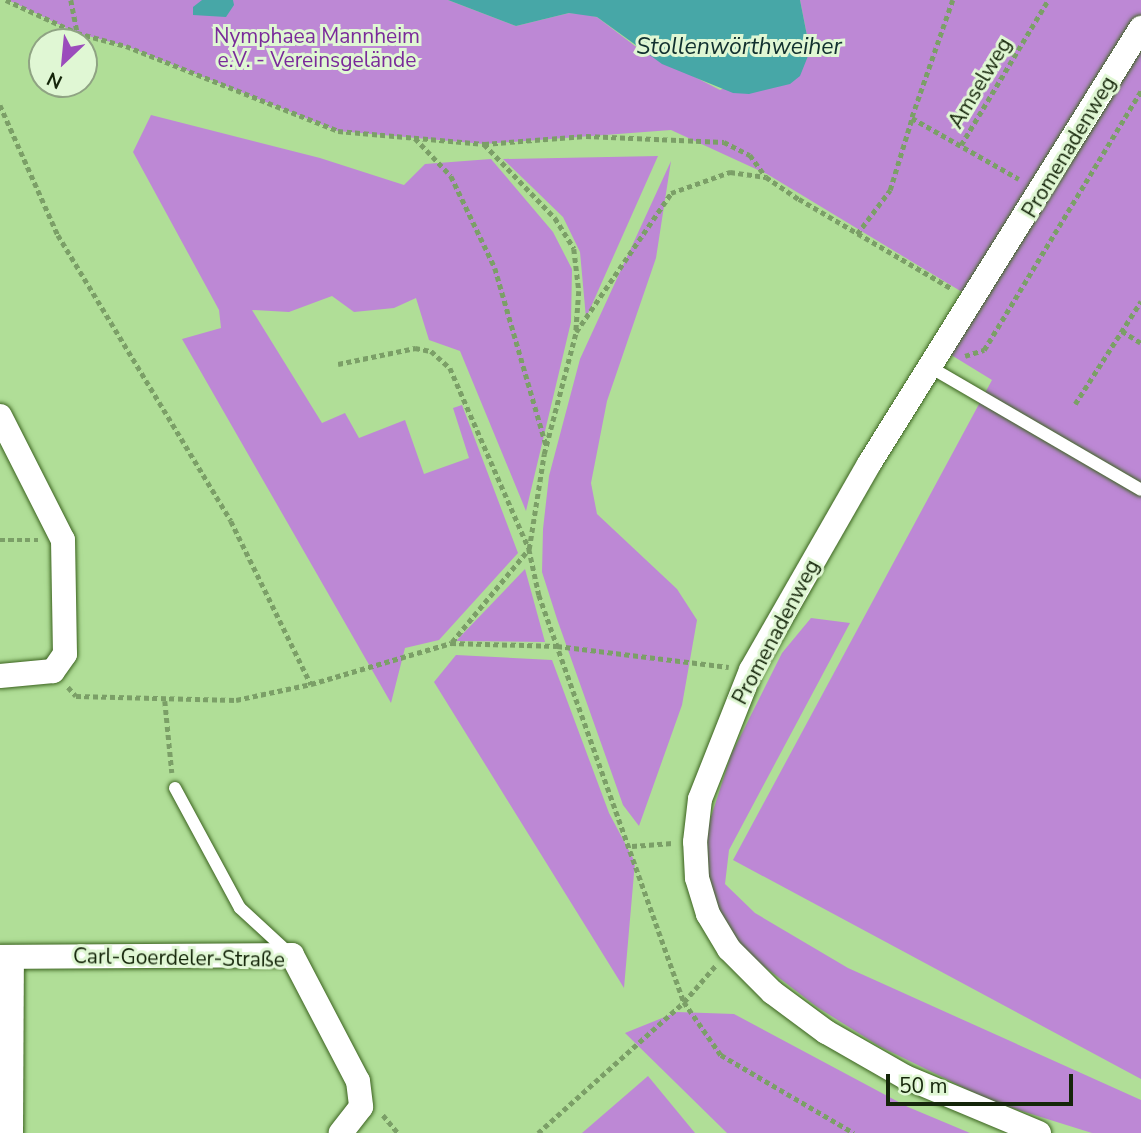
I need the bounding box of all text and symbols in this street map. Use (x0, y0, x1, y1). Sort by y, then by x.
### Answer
park label: Nymphaea Mannheim e.V. - Vereinsgelände (214, 23, 420, 73)
north arrow (28, 28, 98, 98)
water label: Stollenwörthweiher (636, 33, 842, 61)
street label: Amselweg (943, 33, 1017, 133)
text: N (43, 65, 67, 95)
street label: Promenadenweg (1017, 72, 1121, 222)
street label: Promenadenweg (727, 555, 825, 709)
street label: Carl-Goerdeler-Straße (73, 944, 285, 972)
scale bar (889, 1060, 1076, 1104)
text: 50 m (899, 1072, 948, 1100)

